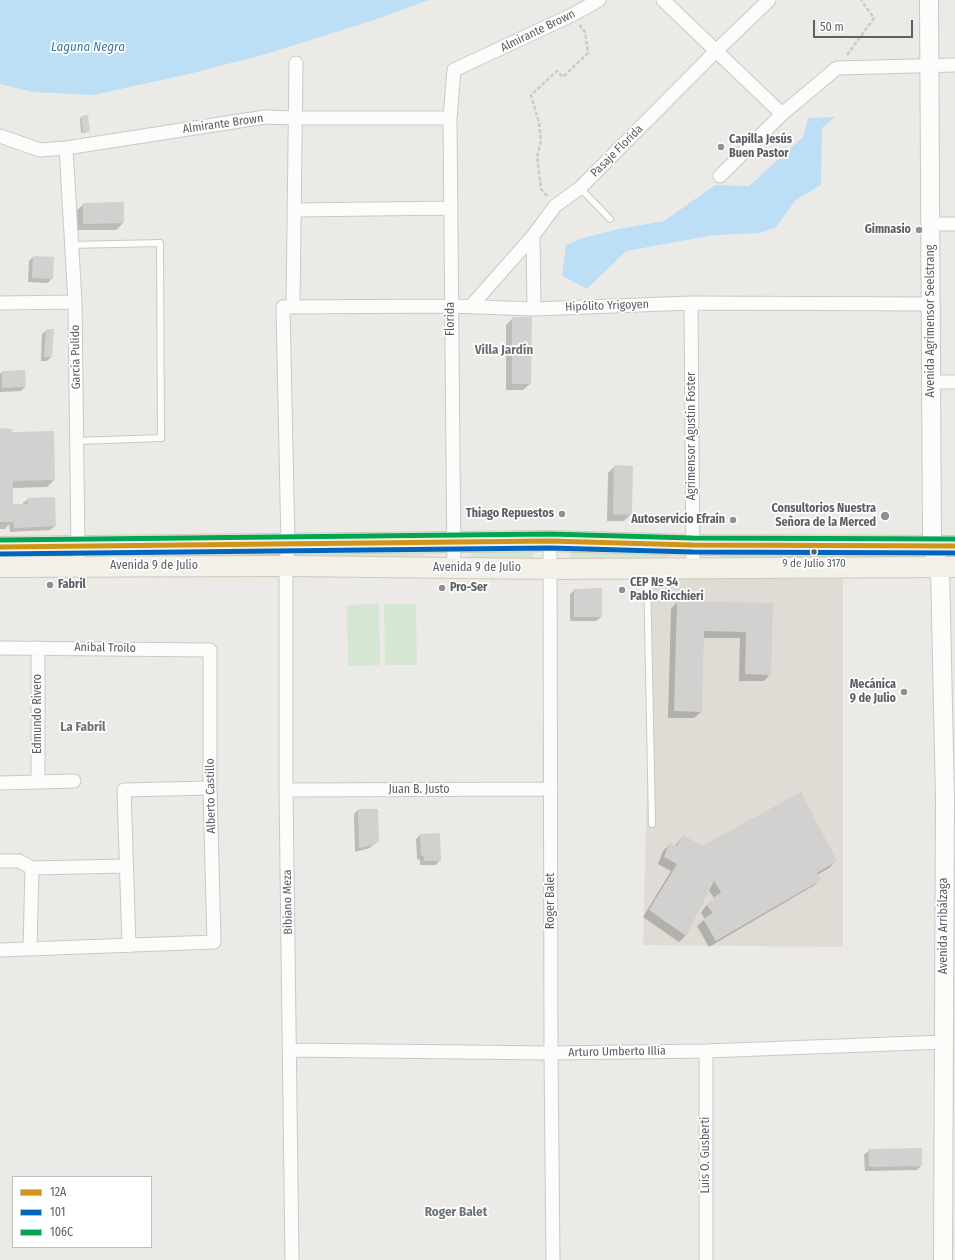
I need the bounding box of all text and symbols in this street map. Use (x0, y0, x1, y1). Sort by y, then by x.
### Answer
street label: Almirante Brown (498, 7, 578, 55)
scale bar (815, 12, 915, 38)
text: 50 m (820, 20, 844, 34)
water label: Laguna Negra (51, 39, 125, 55)
street label: Almirante Brown (182, 111, 264, 137)
street label: Pasaje Florida (588, 122, 646, 180)
place label: Capilla Jesús Buen Pastor (729, 133, 792, 161)
marker: Capilla Jesús Buen Pastor (716, 142, 726, 152)
place label: Gimnasio (865, 223, 911, 237)
marker: Gimnasio (914, 225, 924, 235)
street label: Avenida Agrimensor Seelstrang (924, 245, 938, 397)
street label: Hipólito Yrigoyen (565, 297, 649, 315)
street label: Florida (444, 302, 458, 336)
street label: García Pulido (68, 325, 84, 389)
district label: Villa Jardín (475, 342, 533, 358)
street label: Agrimensor Agustín Foster (685, 372, 699, 500)
place label: Consultorios Nuestra Señora de la Merced (771, 502, 876, 530)
place label: Thiago Repuestos (466, 507, 554, 521)
marker: Thiago Repuestos (557, 509, 567, 519)
marker: Consultorios Nuestra Señora de la Merced (879, 510, 891, 522)
place label: Autoservicio Efraín (631, 513, 725, 527)
marker: Autoservicio Efraín (728, 515, 738, 525)
marker: 9 de Julio 3170 (809, 547, 819, 557)
place label: 9 de Julio 3170 (782, 557, 846, 571)
street label: Avenida 9 de Julio (110, 559, 198, 573)
street label: Avenida 9 de Julio (433, 561, 521, 575)
place label: CEP Nº 54 Pablo Ricchieri (630, 576, 704, 604)
place label: Fabril (58, 578, 86, 592)
marker: Fabril (45, 580, 55, 590)
place label: Pro-Ser (450, 581, 488, 595)
marker: Pro-Ser (437, 583, 447, 593)
marker: CEP Nº 54 Pablo Ricchieri (617, 585, 627, 595)
street label: Aníbal Troilo (74, 640, 136, 656)
street label: Edmundo Rivero (31, 674, 45, 754)
place label: Mecánica 9 de Julio (850, 678, 896, 706)
marker: Mecánica 9 de Julio (899, 687, 909, 697)
district label: La Fabril (60, 719, 106, 735)
street label: Alberto Castillo (203, 758, 219, 834)
street label: Juan B. Justo (388, 783, 450, 797)
street label: Bibiano Meza (280, 869, 296, 935)
street label: Roger Balet (544, 873, 558, 929)
street label: Avenida Arribálzaga (937, 878, 951, 974)
street label: Arturo Umberto Illia (568, 1044, 666, 1060)
street label: Luis O. Gusberti (699, 1117, 713, 1193)
legend (12, 1176, 152, 1248)
text: 12A (50, 1185, 66, 1199)
district label: Roger Balet (425, 1204, 487, 1220)
text: 101 (50, 1205, 65, 1219)
text: 106C (50, 1225, 73, 1239)

